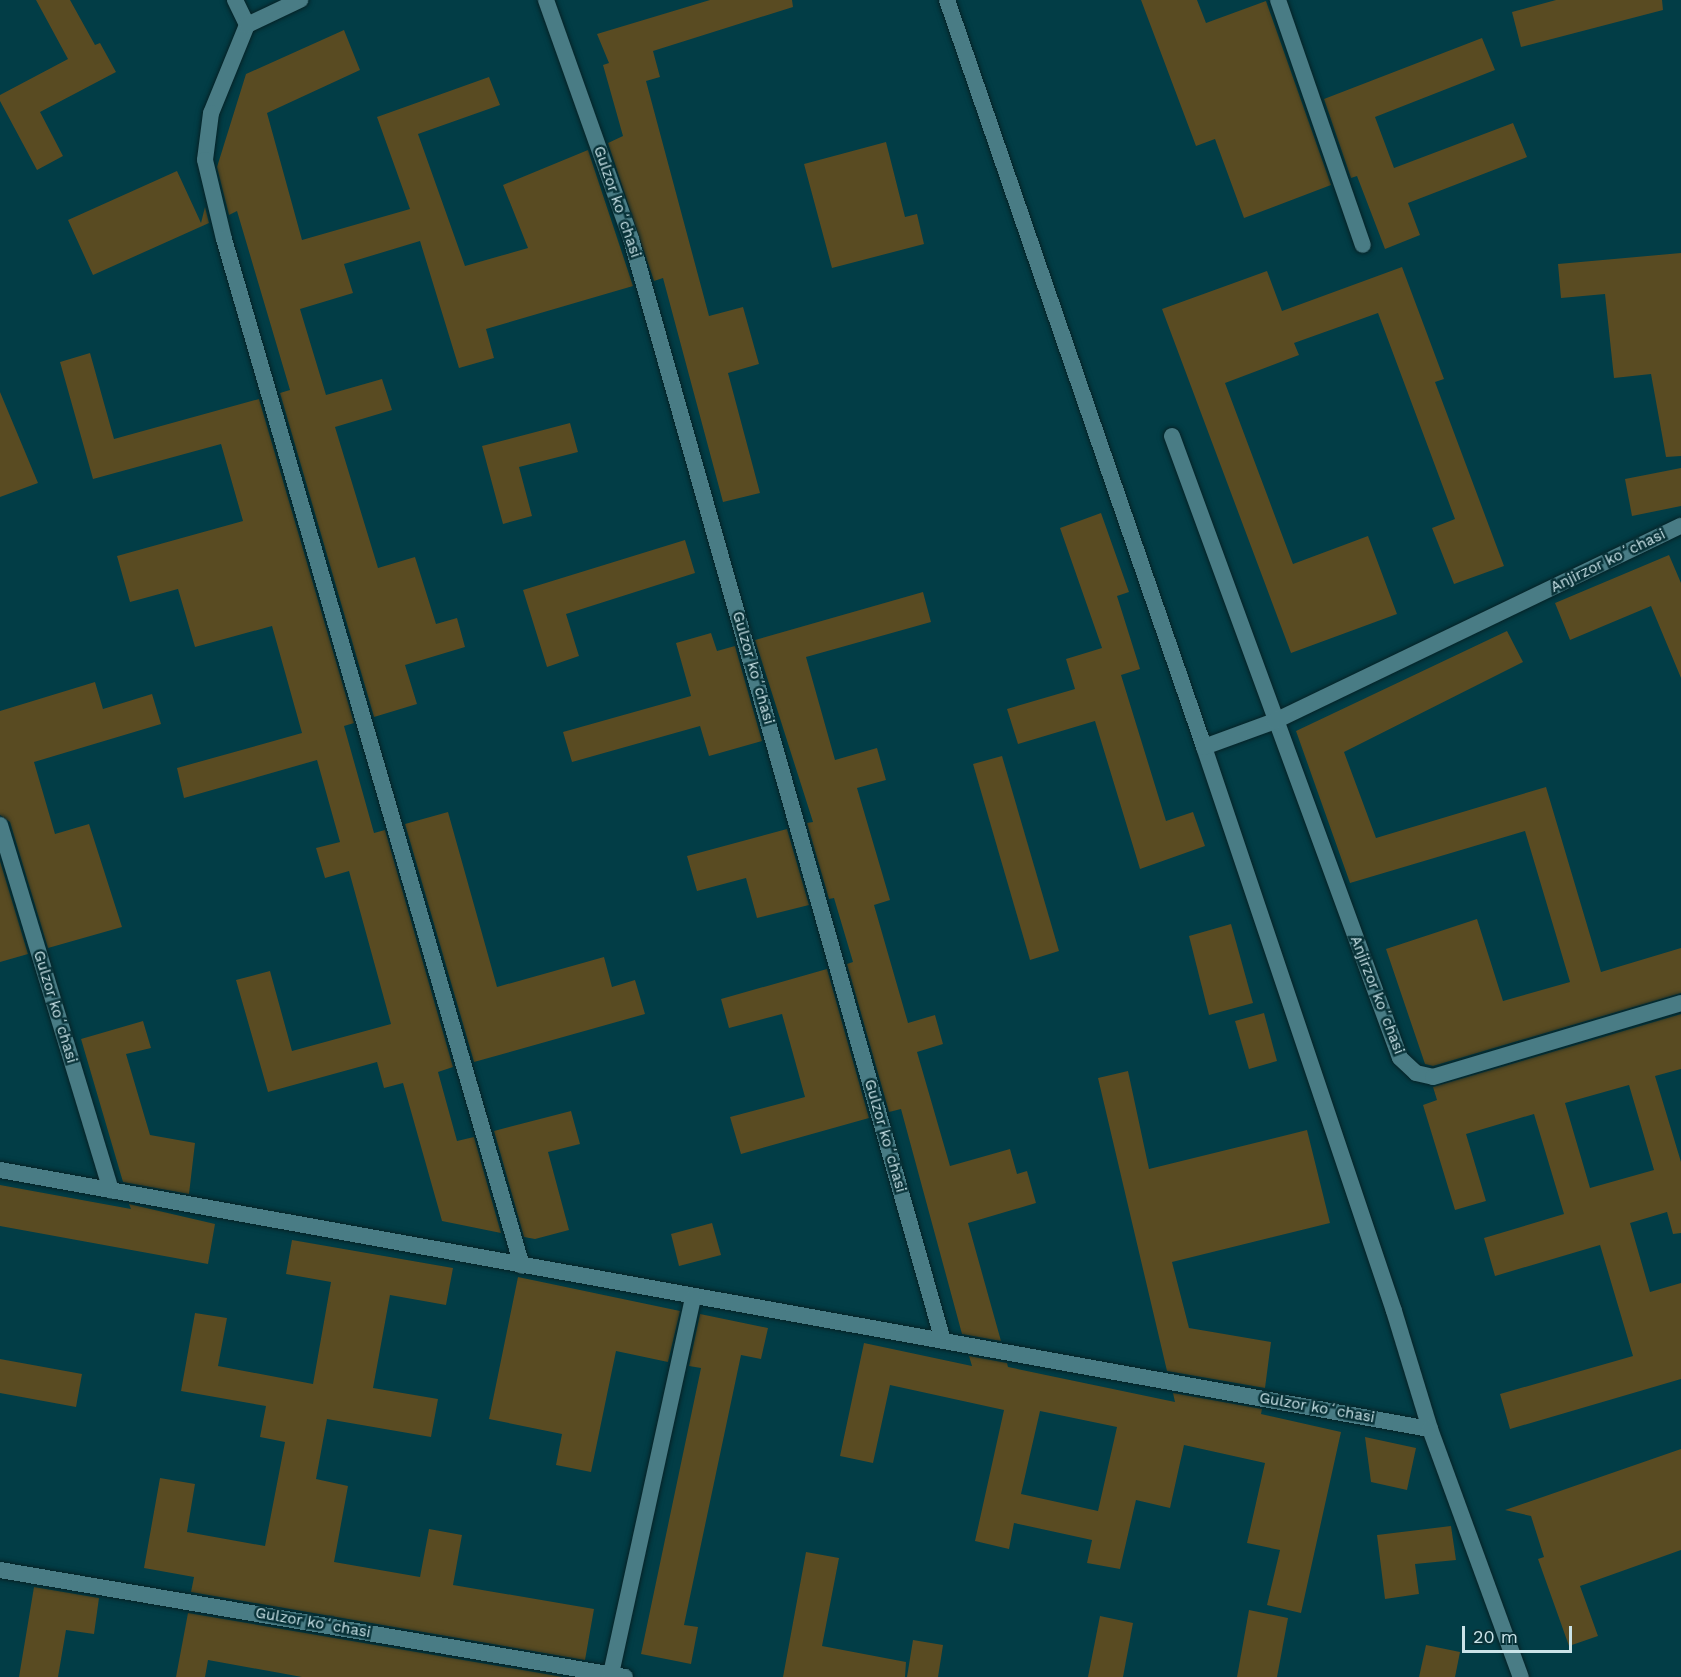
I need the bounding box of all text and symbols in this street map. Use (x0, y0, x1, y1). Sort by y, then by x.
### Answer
street label: Gulzor koʻchasi (589, 144, 645, 260)
street label: Anjirzor koʻchasi (1548, 525, 1668, 597)
street label: Gulzor koʻchasi (728, 609, 778, 727)
street label: Anjirzor koʻchasi (1346, 933, 1408, 1057)
street label: Gulzor koʻchasi (29, 948, 81, 1066)
street label: Gulzor koʻchasi (860, 1077, 910, 1195)
street label: Gulzor koʻchasi (1258, 1389, 1376, 1427)
street label: Gulzor koʻchasi (254, 1604, 372, 1642)
scale bar (1465, 1614, 1574, 1652)
text: 20 m (1473, 1626, 1518, 1647)

